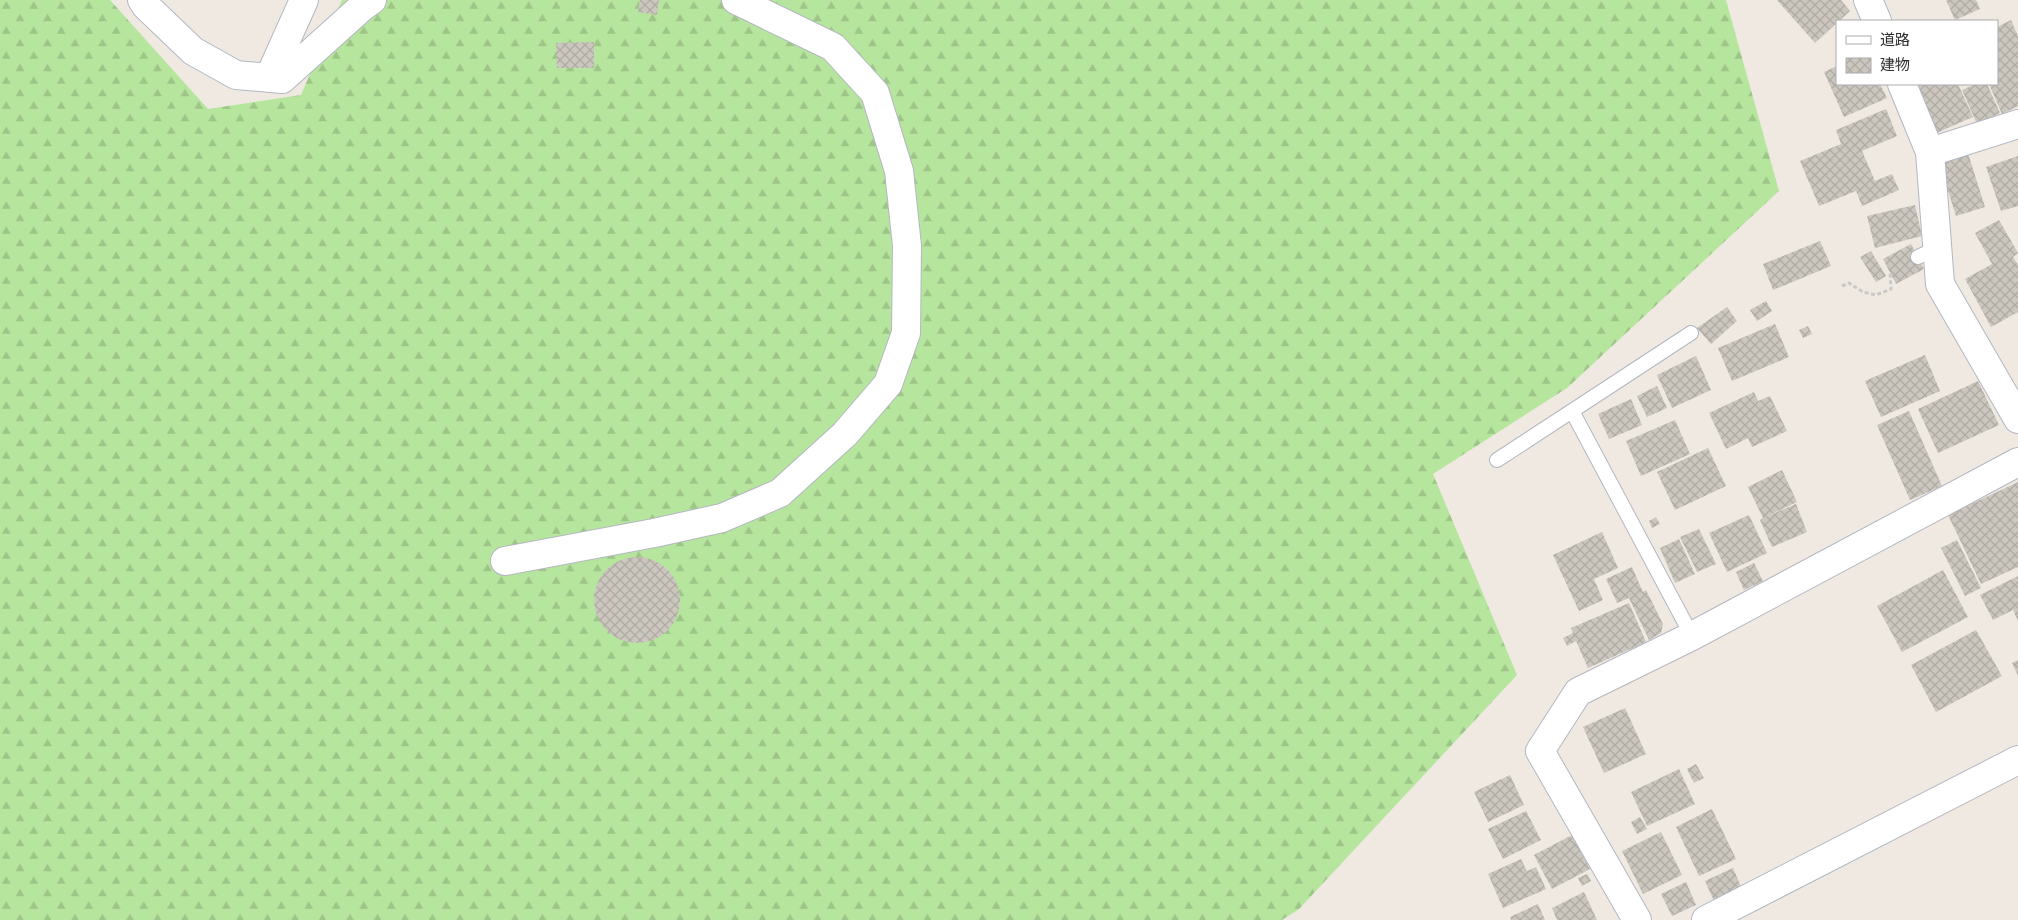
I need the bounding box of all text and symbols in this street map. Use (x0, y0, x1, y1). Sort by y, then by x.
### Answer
legend (1836, 20, 1998, 85)
text: 道路 (1880, 31, 1910, 49)
text: 建物 (1880, 56, 1910, 74)

